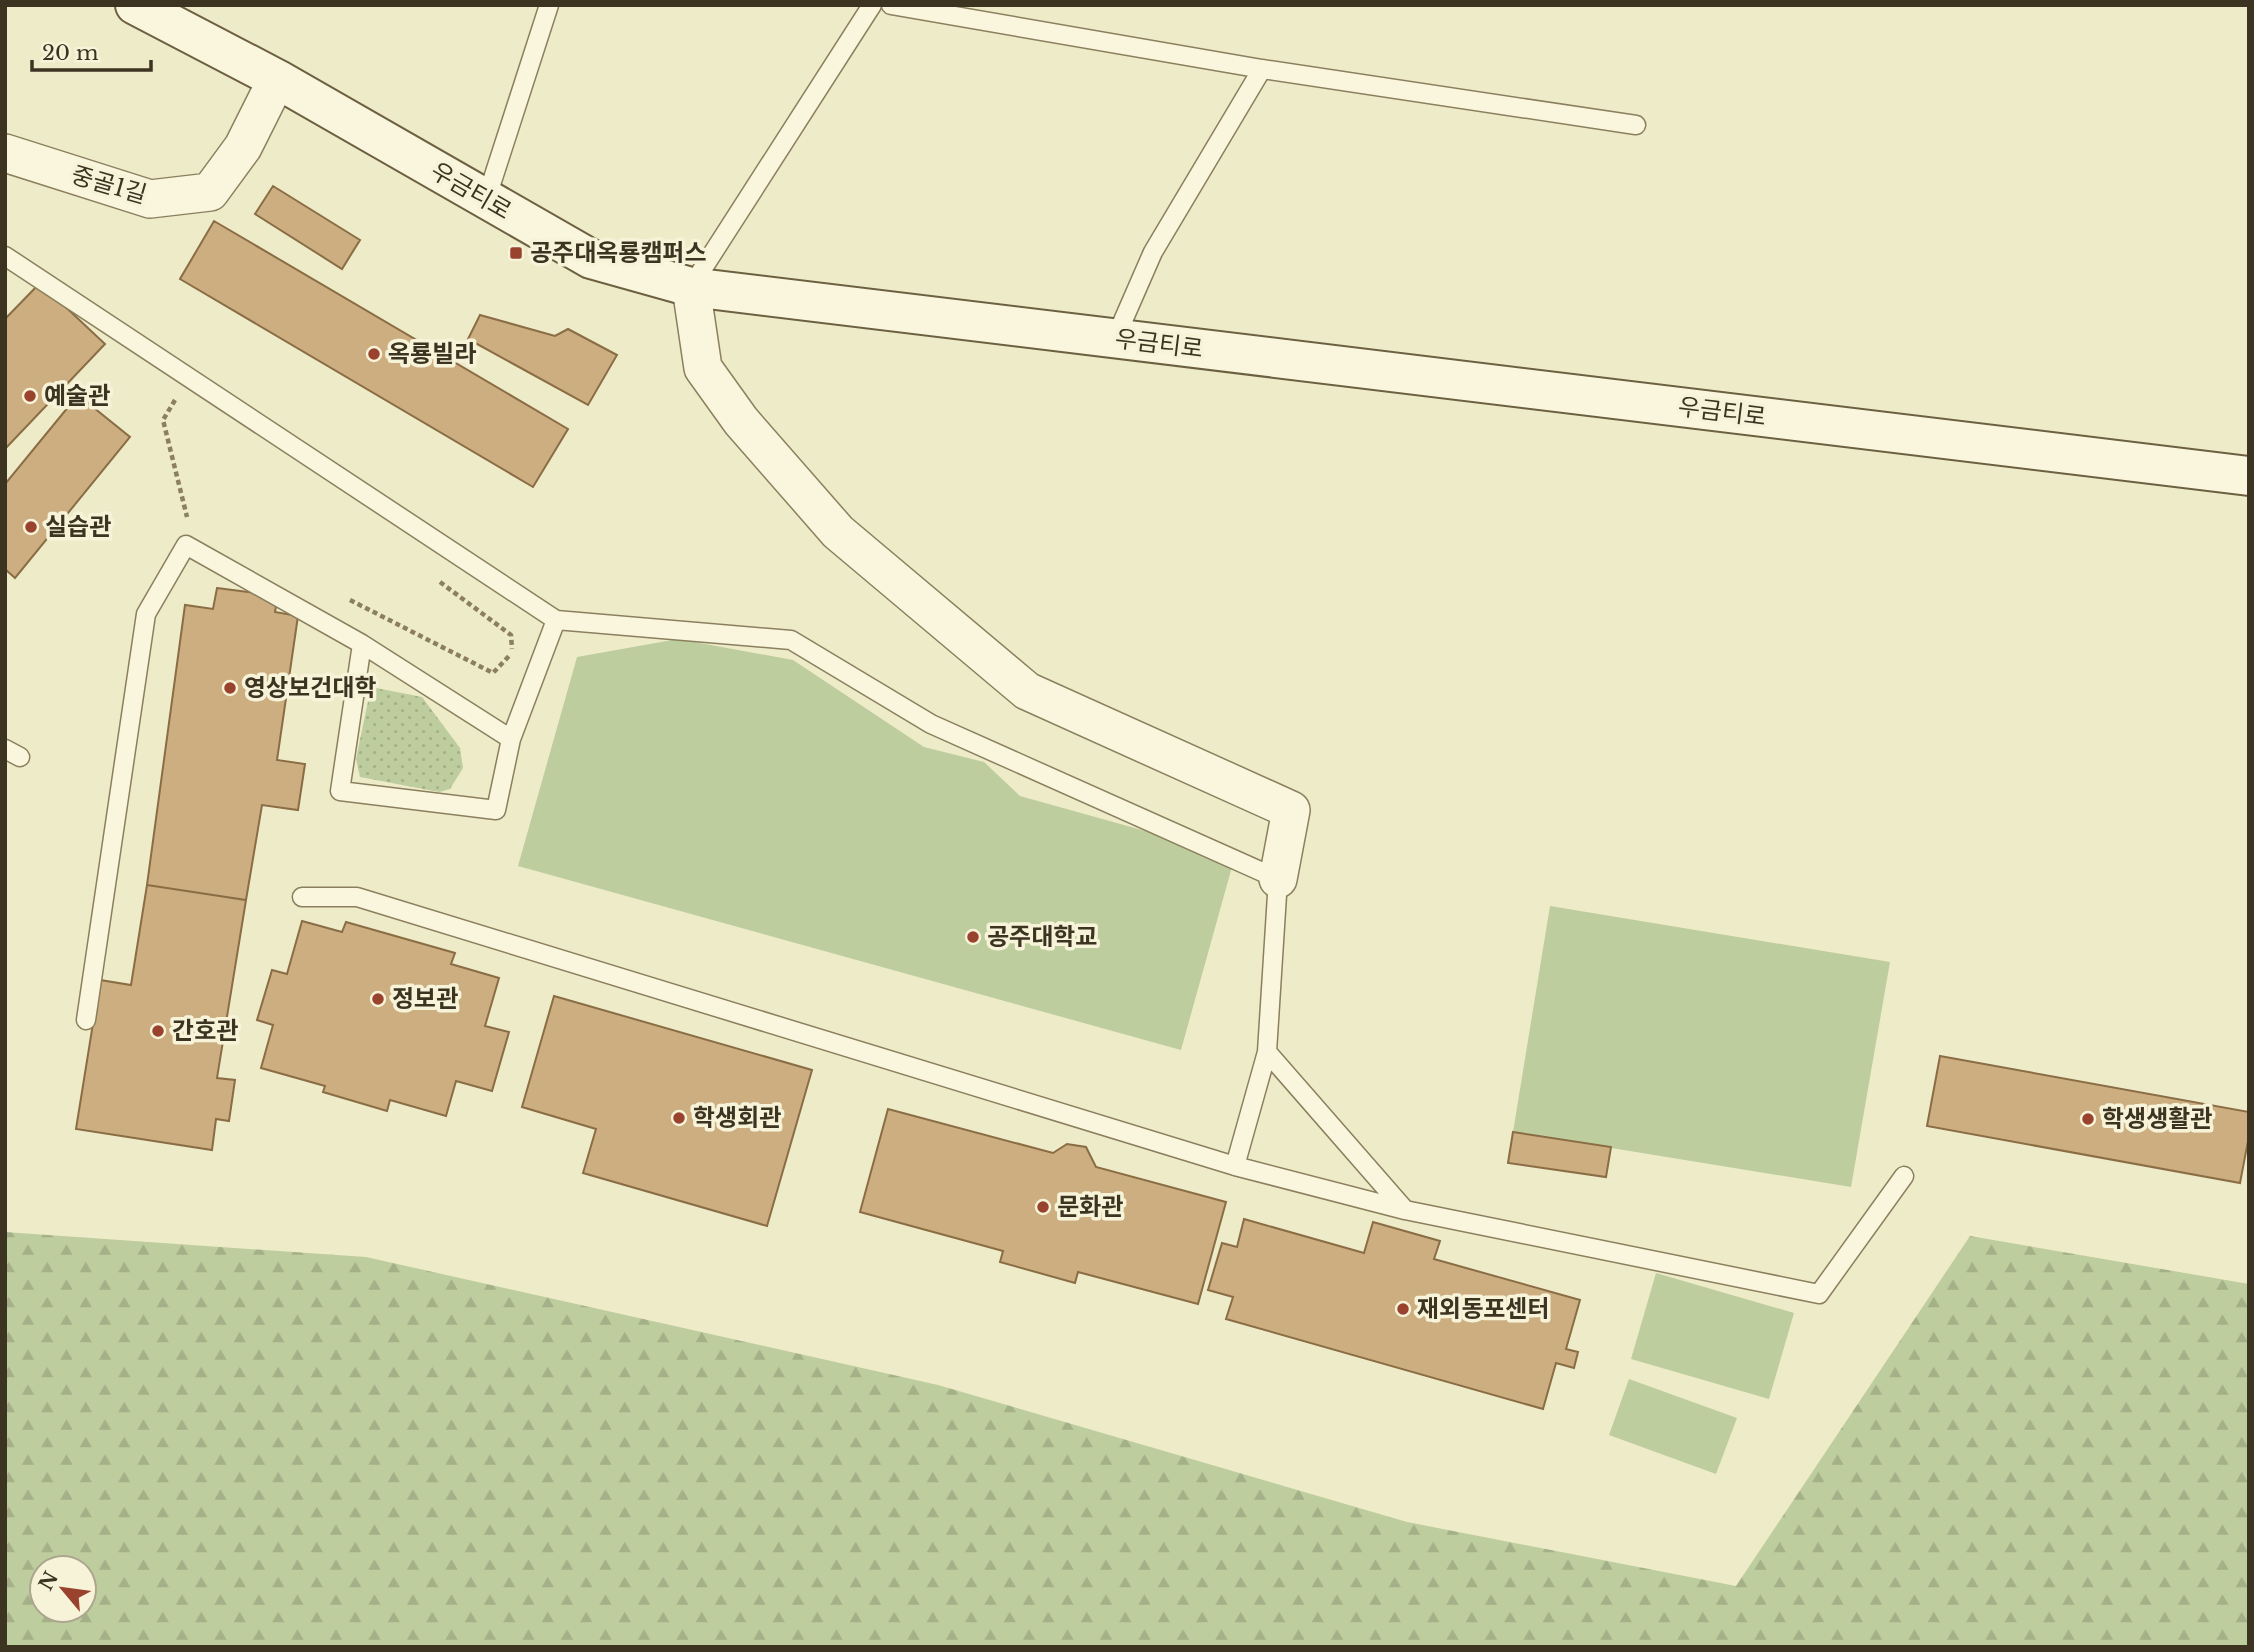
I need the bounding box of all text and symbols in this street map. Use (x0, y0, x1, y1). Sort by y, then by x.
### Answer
scale bar (32, 28, 150, 72)
text: 20 m (42, 40, 99, 66)
street label: 우금티로 (426, 156, 517, 225)
street label: 중골1길 (68, 160, 150, 209)
place label: 공주대옥룡캠퍼스 (530, 238, 707, 267)
marker: 공주대옥룡캠퍼스 (508, 245, 524, 261)
street label: 우금티로 (1113, 324, 1205, 363)
place label: 옥룡빌라 (388, 339, 476, 368)
marker: 옥룡빌라 (366, 346, 382, 362)
place label: 예술관 (44, 381, 110, 410)
marker: 예술관 (22, 388, 38, 404)
street label: 우금티로 (1676, 392, 1768, 431)
place label: 실습관 (45, 512, 111, 541)
marker: 실습관 (23, 519, 39, 535)
place label: 영상보건대학 (244, 673, 376, 702)
marker: 영상보건대학 (222, 680, 238, 696)
place label: 공주대학교 (987, 922, 1097, 951)
marker: 공주대학교 (965, 929, 981, 945)
place label: 정보관 (392, 984, 458, 1013)
marker: 정보관 (370, 991, 386, 1007)
place label: 간호관 (172, 1016, 238, 1045)
marker: 간호관 (150, 1023, 166, 1039)
place label: 학생회관 (693, 1103, 781, 1132)
place label: 학생생활관 (2102, 1104, 2212, 1133)
marker: 학생회관 (671, 1110, 687, 1126)
marker: 학생생활관 (2080, 1111, 2096, 1127)
place label: 문화관 (1057, 1192, 1123, 1221)
marker: 문화관 (1035, 1199, 1051, 1215)
place label: 재외동포센터 (1417, 1294, 1549, 1323)
marker: 재외동포센터 (1395, 1301, 1411, 1317)
north arrow (28, 1554, 98, 1624)
text: N (34, 1567, 63, 1594)

